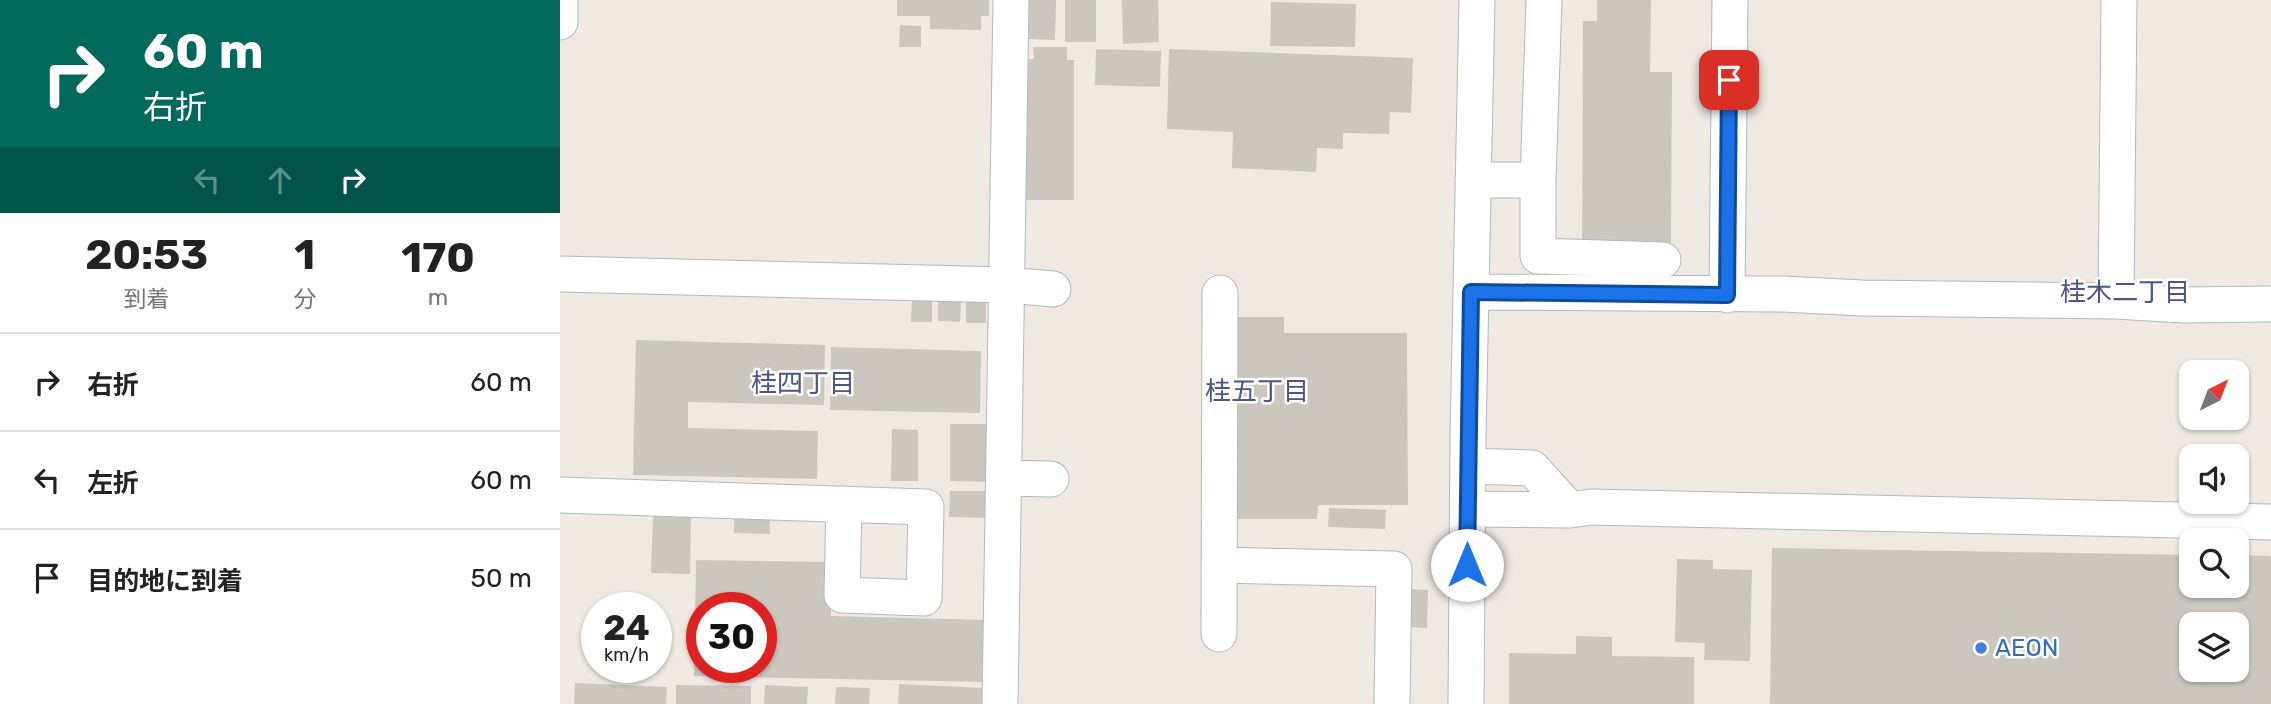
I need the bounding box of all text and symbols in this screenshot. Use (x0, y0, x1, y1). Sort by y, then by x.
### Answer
text: 60 m (143, 22, 264, 80)
icon: right (28, 28, 119, 119)
pin (1699, 50, 1759, 110)
icon: arrive (1710, 61, 1748, 99)
text: 右折 (143, 88, 207, 126)
icon: left (188, 161, 226, 199)
icon: ahead (261, 161, 299, 199)
icon: right (334, 161, 372, 199)
text: 20:53 (85, 230, 208, 280)
text: 1 (294, 230, 315, 280)
text: 170 (401, 233, 475, 283)
district label: 桂木二丁目 (2060, 277, 2190, 308)
text: m (428, 283, 448, 311)
text: 到着 (124, 285, 170, 313)
text: 分 (293, 285, 316, 313)
north arrow (2179, 360, 2249, 430)
map controls (2179, 360, 2249, 682)
icon: right (28, 363, 66, 401)
text: 60 m (470, 367, 532, 398)
district label: 桂四丁目 (751, 368, 855, 399)
text: 右折 (87, 370, 139, 401)
district label: 桂五丁目 (1205, 376, 1309, 407)
button: sound (2179, 444, 2249, 514)
icon: left (28, 461, 66, 499)
text: 60 m (470, 465, 532, 496)
text: 左折 (87, 468, 139, 499)
position arrow (1430, 528, 1504, 602)
button: search (2179, 528, 2249, 598)
icon: arrive (28, 559, 66, 597)
text: 50 m (471, 563, 532, 594)
text: 目的地に到着 (87, 566, 243, 597)
speed limit sign: 30 (686, 592, 777, 683)
text: 24 (603, 607, 650, 649)
button: layers (2179, 612, 2249, 682)
place label: AEON (1995, 634, 2058, 662)
marker: AEON (1973, 640, 1989, 656)
text: km/h (604, 644, 649, 666)

